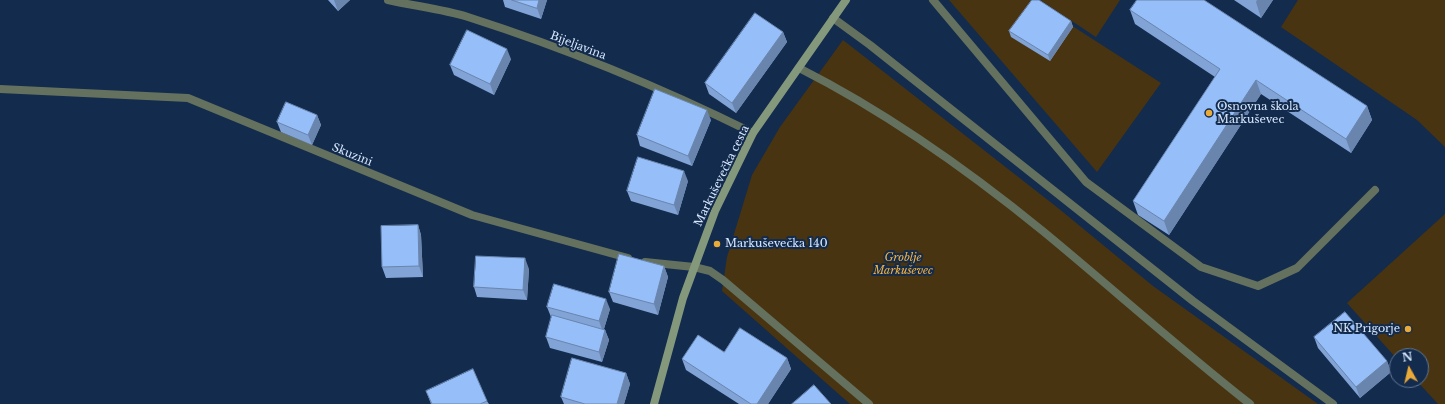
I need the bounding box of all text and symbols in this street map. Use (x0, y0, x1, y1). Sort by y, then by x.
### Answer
street label: Bijeljavina (548, 29, 608, 63)
place label: Osnovna škola Markuševec (1217, 100, 1299, 126)
marker: Osnovna škola Markuševec (1204, 108, 1214, 118)
street label: Markuševečka cesta (692, 123, 752, 229)
street label: Skuzini (330, 141, 374, 169)
place label: Markuševečka 140 (725, 237, 828, 251)
marker: Markuševečka 140 (712, 239, 722, 249)
park label: Groblje Markuševec (873, 251, 933, 277)
place label: NK Prigorje (1333, 322, 1400, 336)
marker: NK Prigorje (1403, 324, 1413, 334)
north arrow (1389, 348, 1429, 388)
text: N (1401, 349, 1414, 365)

